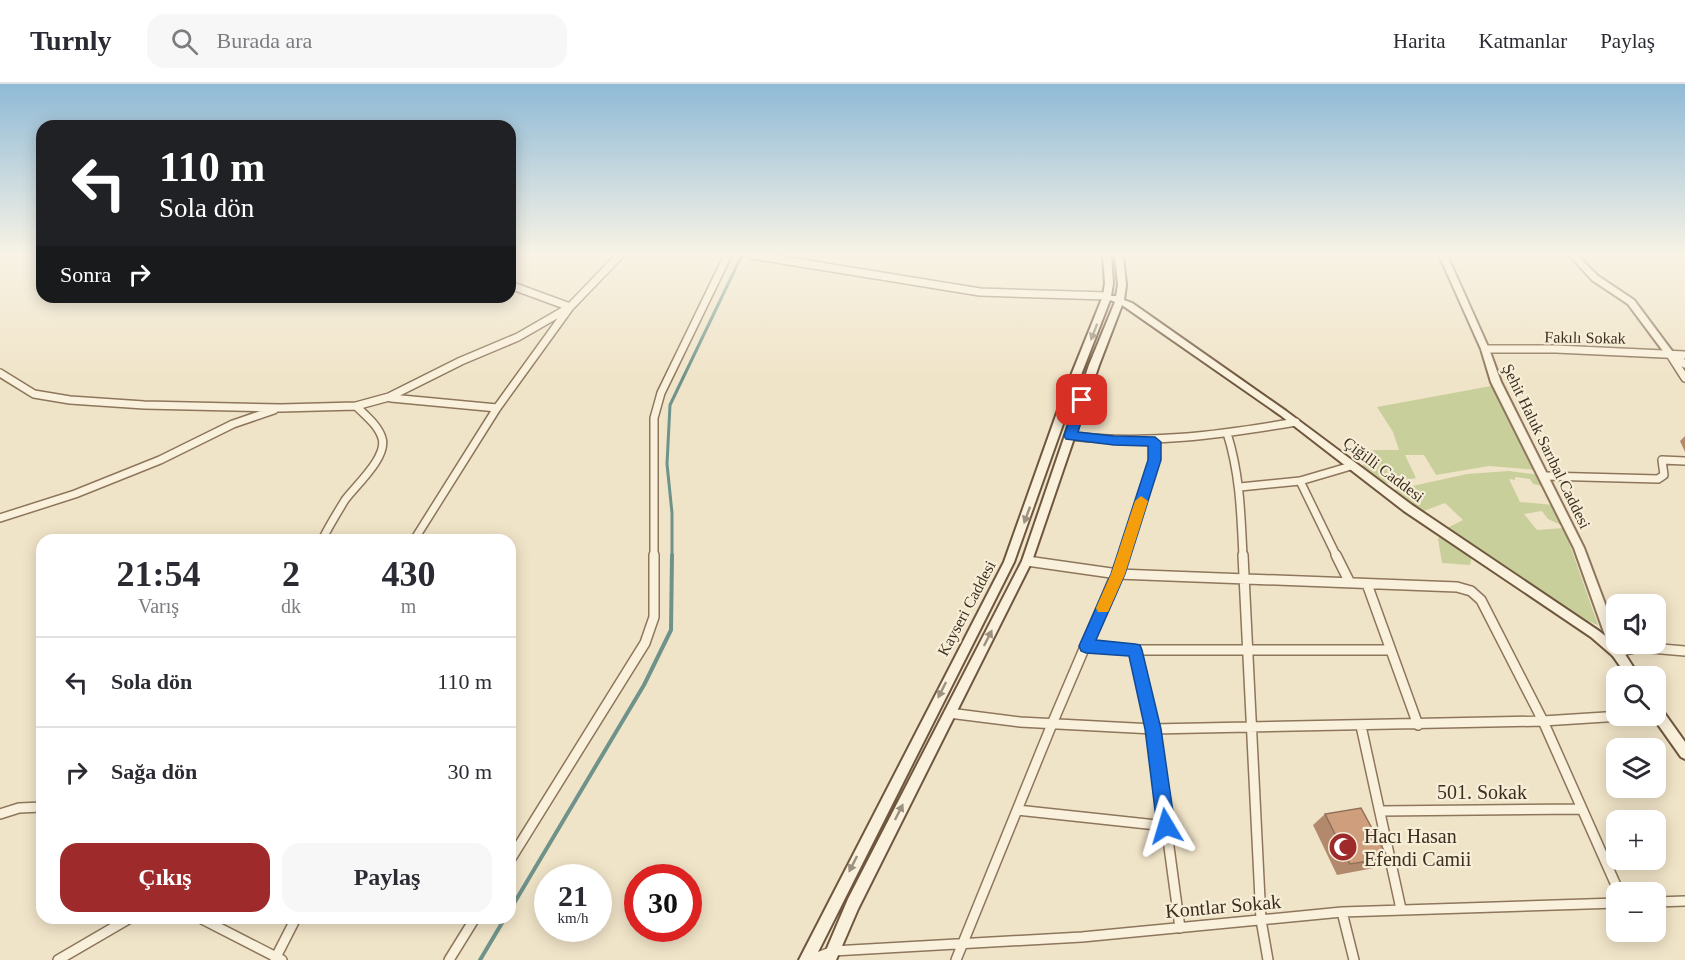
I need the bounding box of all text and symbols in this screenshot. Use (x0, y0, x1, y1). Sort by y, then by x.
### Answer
search box (147, 14, 567, 68)
text: Turnly (30, 25, 111, 56)
icon: search (168, 25, 201, 58)
text: Burada ara (216, 28, 312, 53)
text: Harita (1393, 29, 1446, 53)
text: Katmanlar (1479, 29, 1567, 53)
text: Paylaş (1600, 29, 1655, 53)
icon: left (60, 144, 138, 222)
text: 110 m (159, 144, 265, 190)
text: Sola dön (159, 193, 254, 223)
icon: right (123, 258, 156, 291)
text: Sonra (60, 262, 111, 287)
one-way arrow (1088, 323, 1098, 341)
street label: Fakılı Sokak (1544, 328, 1626, 347)
street label: Şehit Haluk Sarıbal Caddesi (1498, 361, 1594, 532)
pin (1056, 374, 1107, 425)
icon: arrive (1065, 383, 1098, 416)
street label: Çiğilli Caddesi (1339, 434, 1428, 506)
one-way arrow (1021, 506, 1031, 524)
text: 21:54 (117, 554, 201, 594)
text: 2 (282, 554, 300, 594)
text: 430 (382, 554, 436, 594)
street label: Kayseri Caddesi (934, 557, 1000, 659)
map controls (1606, 594, 1666, 942)
button: sound (1606, 594, 1666, 654)
text: Varış (138, 595, 179, 617)
text: dk (281, 595, 301, 617)
text: m (401, 595, 416, 617)
one-way arrow (983, 630, 992, 647)
icon: left (60, 666, 93, 699)
button: search (1606, 666, 1666, 726)
text: Sola dön (111, 669, 192, 694)
text: 110 m (437, 669, 492, 694)
one-way arrow (937, 682, 947, 699)
button: layers (1606, 738, 1666, 798)
icon: right (60, 756, 93, 789)
text: Sağa dön (111, 759, 197, 784)
text: 30 m (447, 759, 492, 784)
street label: 501. Sokak (1437, 781, 1527, 803)
position arrow (1134, 794, 1198, 858)
one-way arrow (895, 804, 904, 821)
button: + (1606, 810, 1666, 870)
place label: Hacı Hasan Efendi Camii (1364, 825, 1472, 870)
mosque icon: Hacı Hasan Efendi Camii (1327, 831, 1359, 863)
button: Çıkış (60, 843, 270, 912)
button: Paylaş (282, 843, 492, 912)
one-way arrow (849, 855, 858, 872)
speed limit sign: 30 (624, 864, 702, 942)
text: 21 (558, 879, 588, 912)
button: − (1606, 882, 1666, 942)
street label: Kontlar Sokak (1164, 890, 1282, 922)
text: km/h (558, 910, 588, 926)

